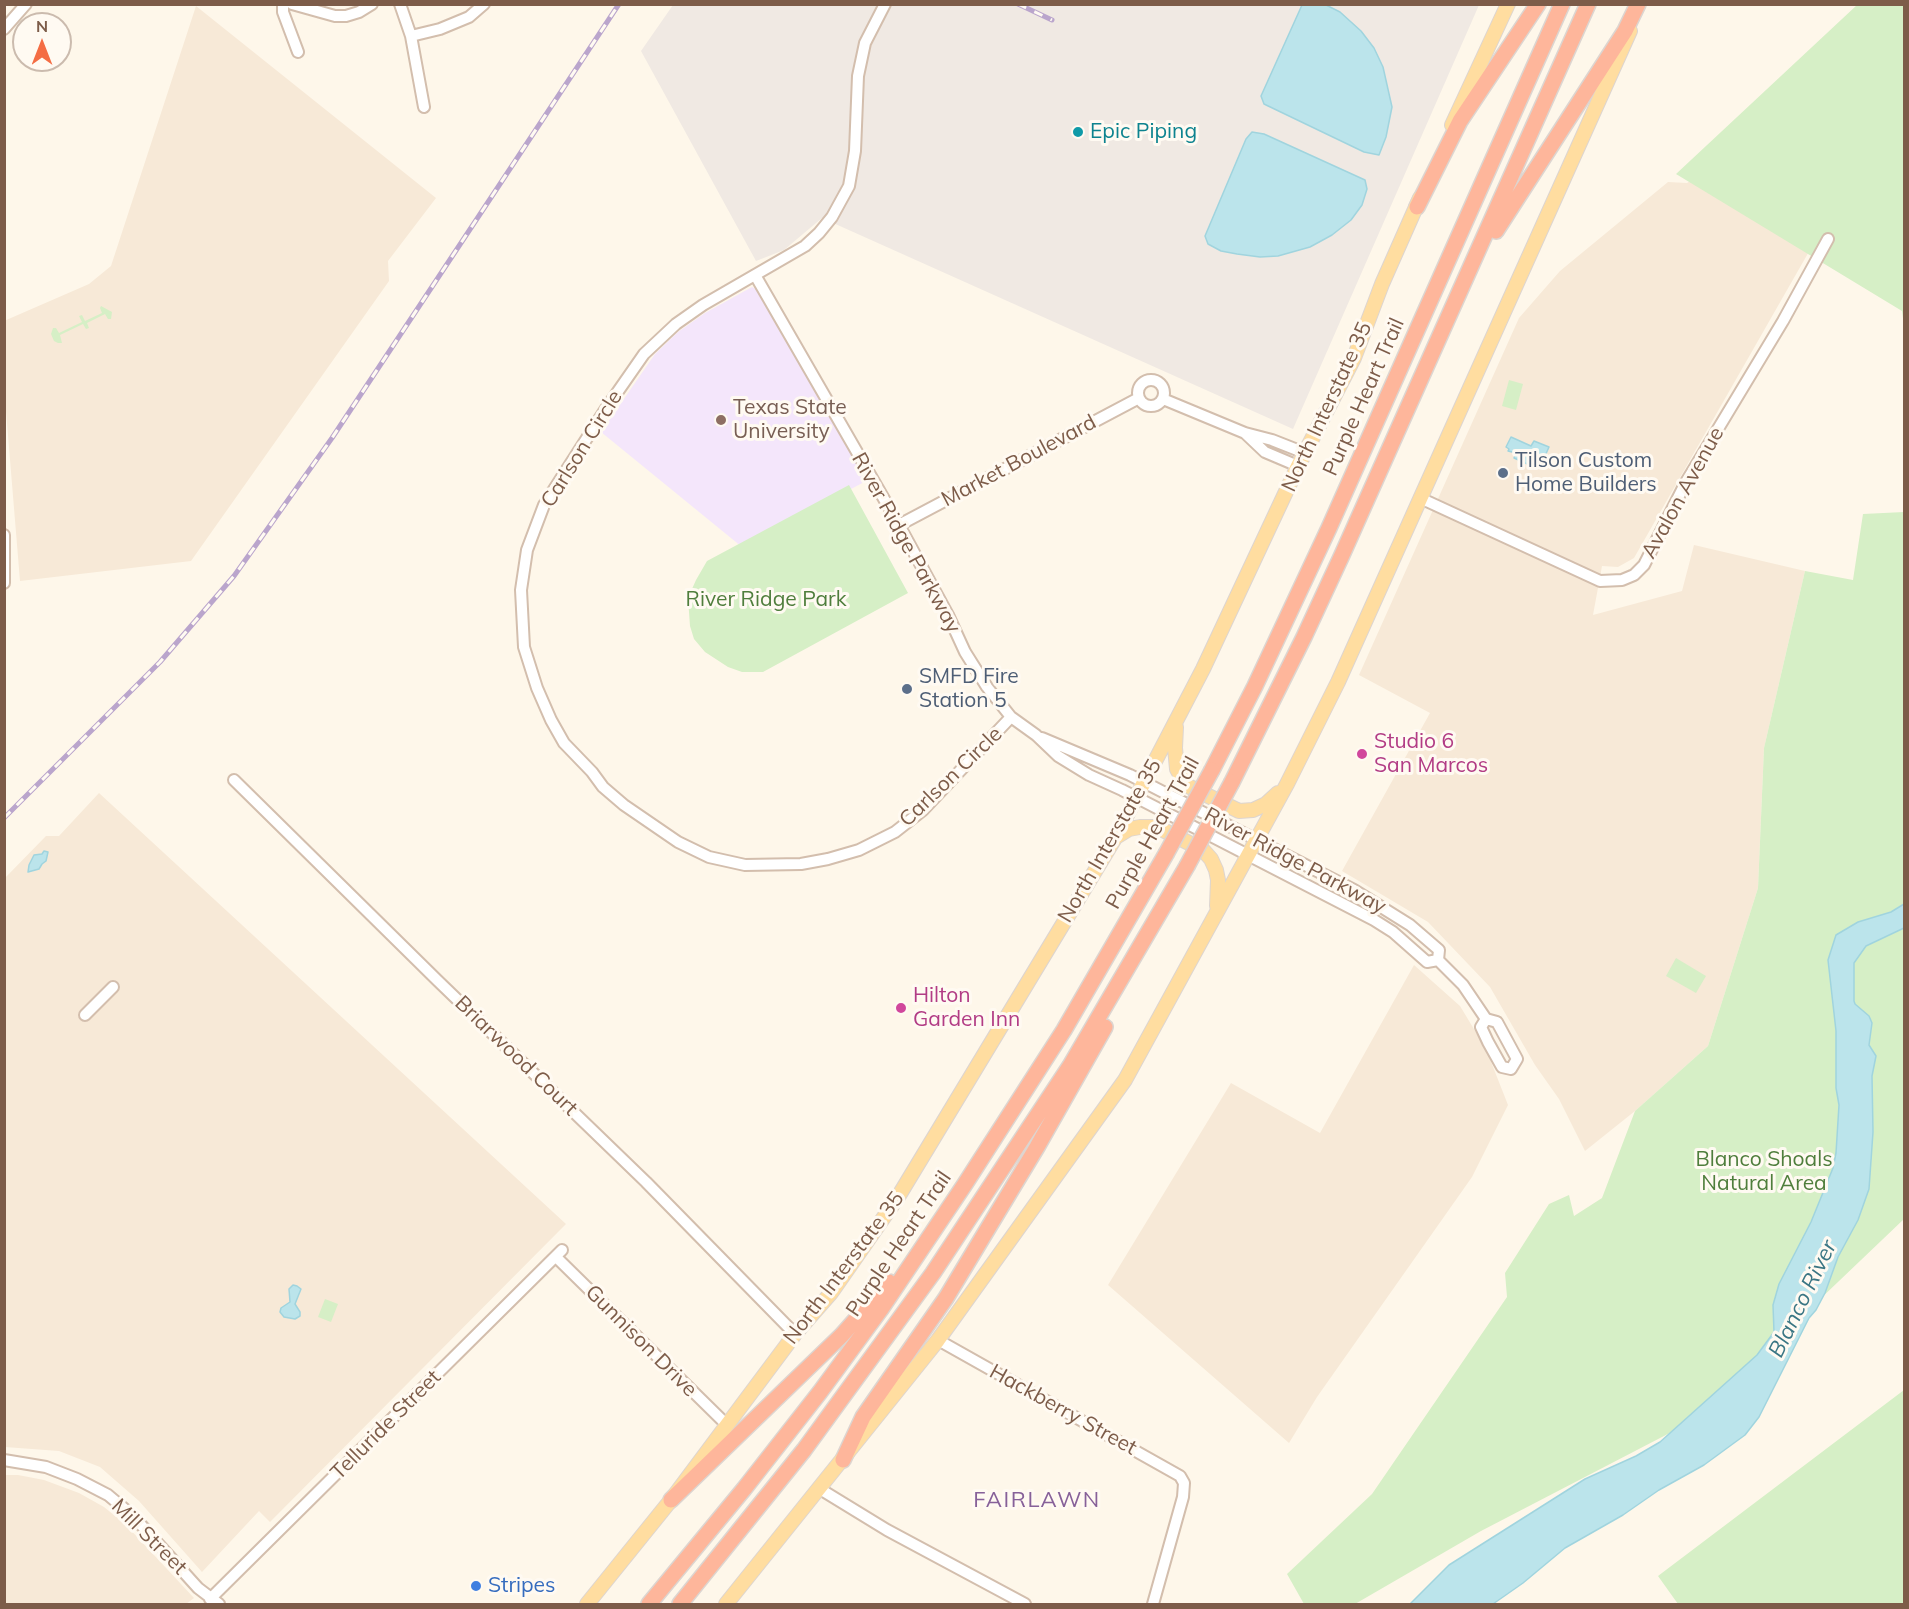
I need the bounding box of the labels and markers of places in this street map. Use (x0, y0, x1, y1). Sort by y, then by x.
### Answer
place label: Epic Piping (1090, 119, 1197, 145)
marker: Epic Piping (1071, 125, 1085, 139)
place label: Texas State University (733, 395, 847, 445)
marker: Texas State University (714, 413, 728, 427)
place label: Tilson Custom Home Builders (1515, 448, 1657, 498)
marker: Tilson Custom Home Builders (1496, 466, 1510, 480)
place label: SMFD Fire Station 5 (919, 664, 1019, 714)
marker: SMFD Fire Station 5 (900, 682, 914, 696)
place label: Studio 6 San Marcos (1374, 729, 1488, 779)
marker: Studio 6 San Marcos (1355, 747, 1369, 761)
place label: Hilton Garden Inn (913, 983, 1020, 1033)
marker: Hilton Garden Inn (894, 1001, 908, 1015)
place label: Stripes (488, 1573, 555, 1599)
marker: Stripes (469, 1579, 483, 1593)

